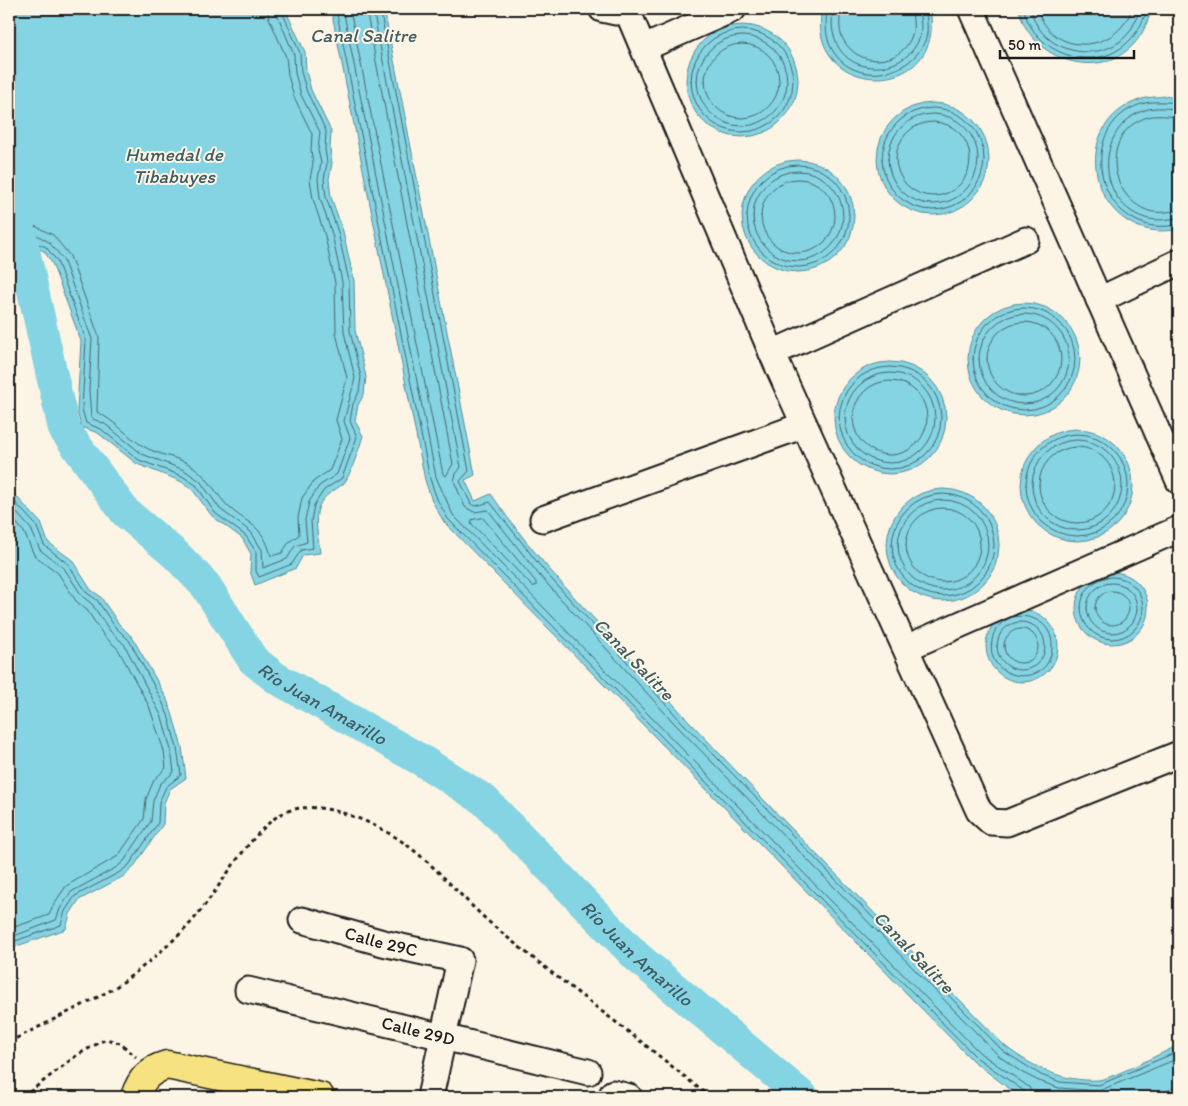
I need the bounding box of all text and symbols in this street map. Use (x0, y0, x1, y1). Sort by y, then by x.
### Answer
water label: Canal Salitre (310, 24, 417, 47)
scale bar (1000, 28, 1134, 60)
text: 50 m (1008, 36, 1041, 54)
water label: Humedal de Tibabuyes (125, 143, 224, 188)
water label: Canal Salitre (589, 613, 680, 706)
water label: Río Juan Amarillo (254, 657, 392, 750)
water label: Río Juan Amarillo (577, 895, 699, 1012)
water label: Canal Salitre (869, 906, 960, 999)
street label: Calle 29C (342, 922, 419, 961)
street label: Calle 29D (379, 1012, 457, 1050)

